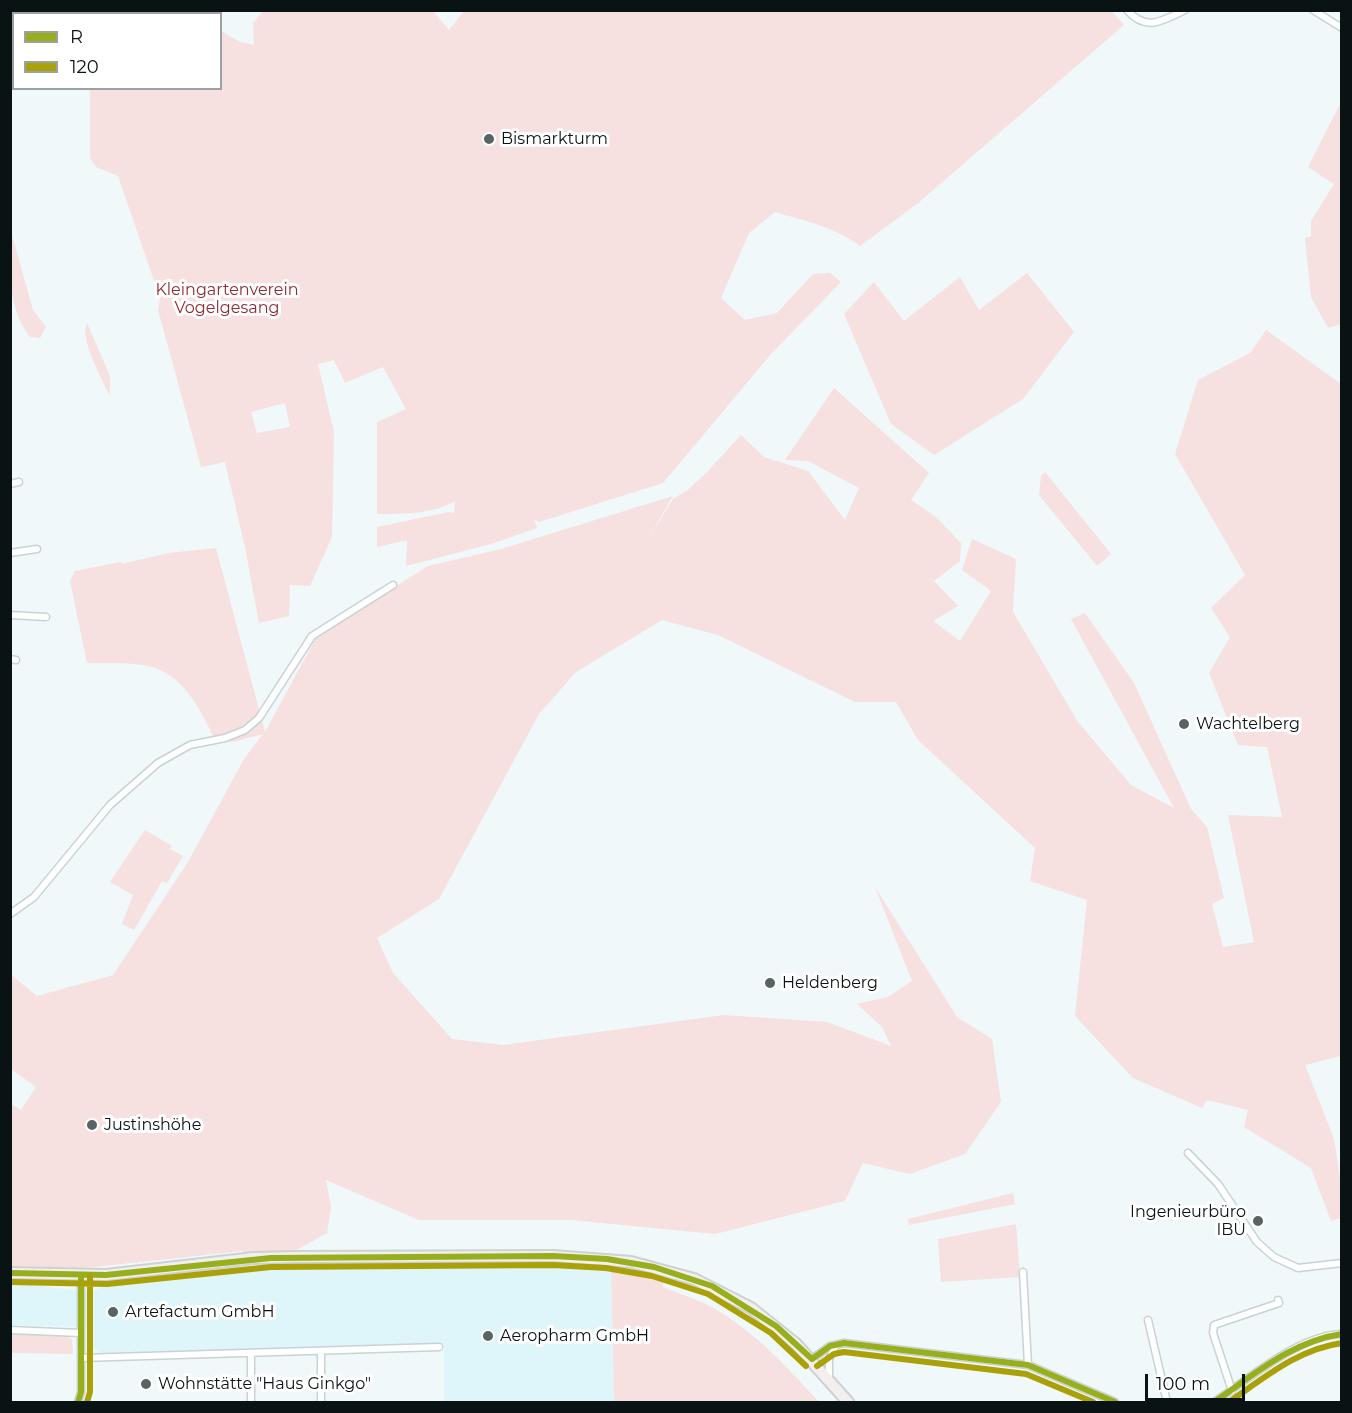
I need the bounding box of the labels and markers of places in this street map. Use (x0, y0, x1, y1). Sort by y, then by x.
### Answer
place label: Bismarkturm (501, 129, 608, 149)
marker: Bismarkturm (482, 132, 496, 146)
place label: Wachtelberg (1196, 714, 1300, 734)
marker: Wachtelberg (1177, 717, 1191, 731)
place label: Heldenberg (782, 973, 878, 993)
marker: Heldenberg (763, 976, 777, 990)
place label: Justinshöhe (104, 1115, 201, 1135)
marker: Justinshöhe (85, 1118, 99, 1132)
place label: Ingenieurbüro IBU (1130, 1202, 1246, 1240)
marker: Ingenieurbüro IBU (1251, 1214, 1265, 1228)
place label: Artefactum GmbH (125, 1302, 274, 1322)
marker: Artefactum GmbH (106, 1305, 120, 1319)
place label: Aeropharm GmbH (500, 1326, 649, 1346)
marker: Aeropharm GmbH (481, 1329, 495, 1343)
place label: Wohnstätte "Haus Ginkgo" (158, 1374, 371, 1394)
marker: Wohnstätte "Haus Ginkgo" (139, 1377, 153, 1391)

